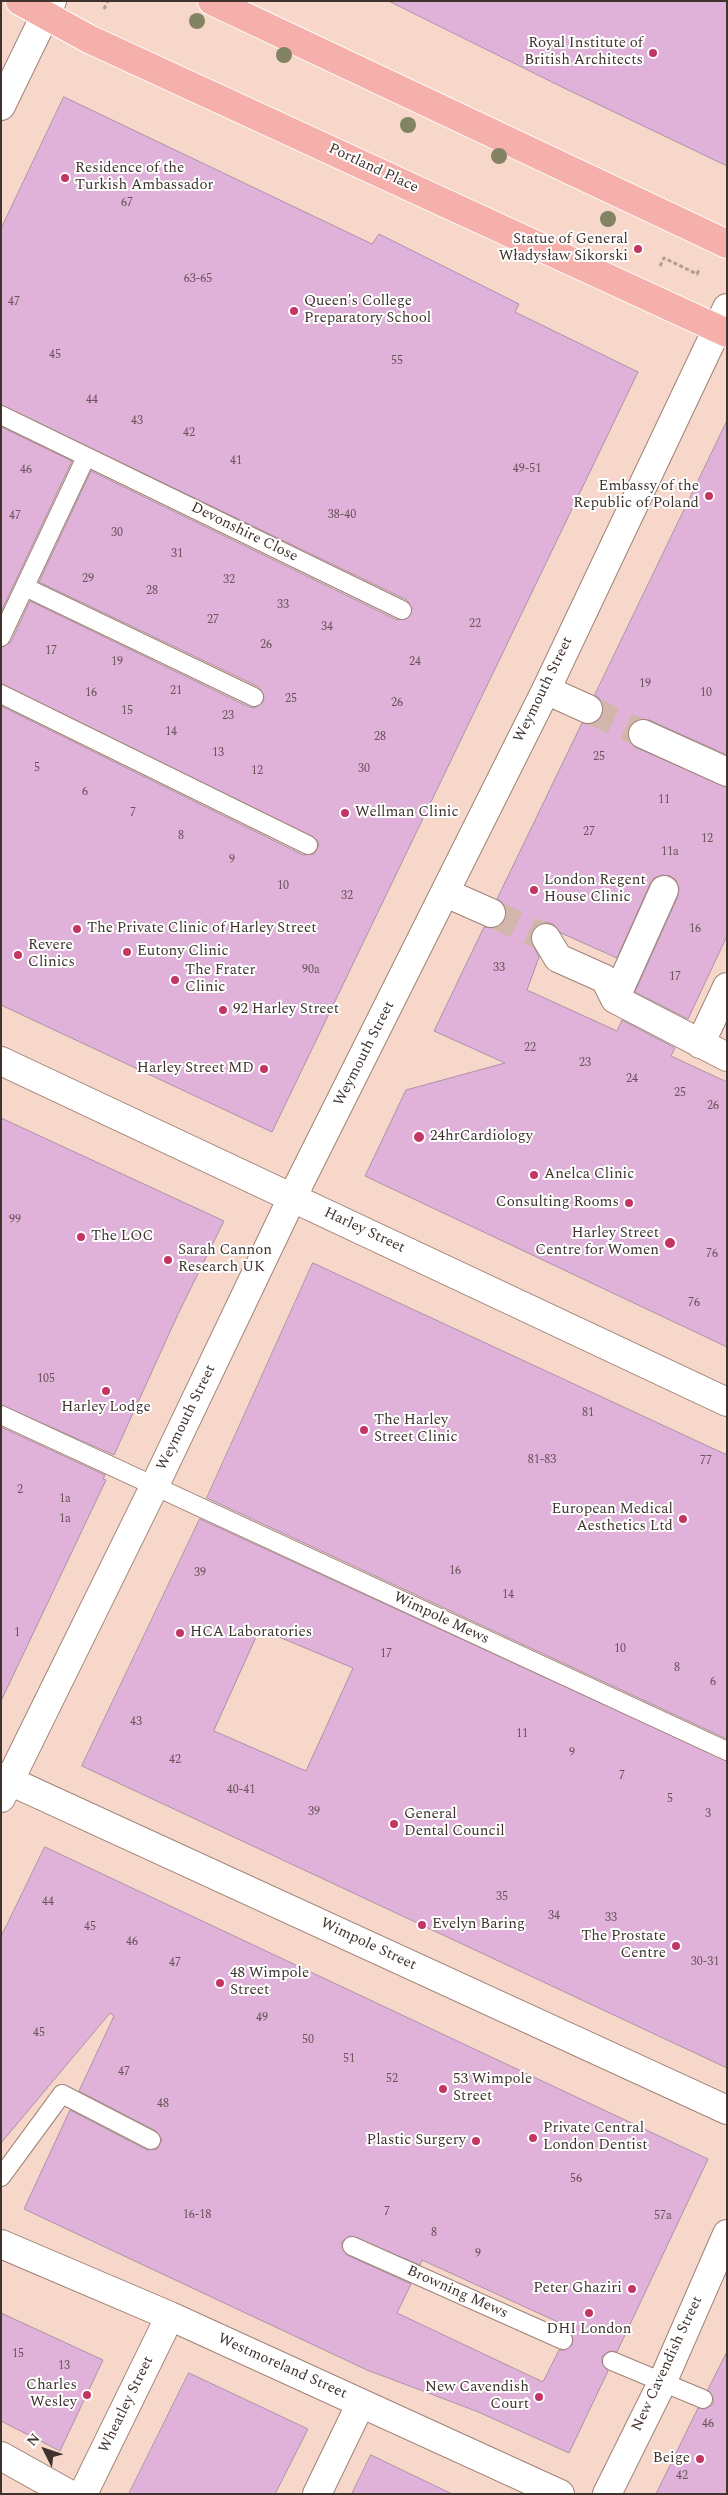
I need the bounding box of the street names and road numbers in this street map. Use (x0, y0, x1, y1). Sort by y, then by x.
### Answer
street label: Portland Place (325, 140, 421, 198)
street label: Devonshire Close (188, 499, 300, 567)
street label: Weymouth Street (511, 634, 577, 746)
street label: Weymouth Street (331, 998, 399, 1110)
street label: Harley Street (321, 1204, 407, 1258)
street label: Weymouth Street (154, 1362, 220, 1474)
street label: Wimpole Mews (390, 1589, 492, 1649)
street label: Wimpole Street (317, 1915, 419, 1975)
street label: Browning Mews (404, 2263, 510, 2323)
street label: New Cavendish Street (629, 2294, 707, 2434)
street label: Westmoreland Street (215, 2330, 349, 2404)
street label: Wheatley Street (96, 2354, 158, 2456)

